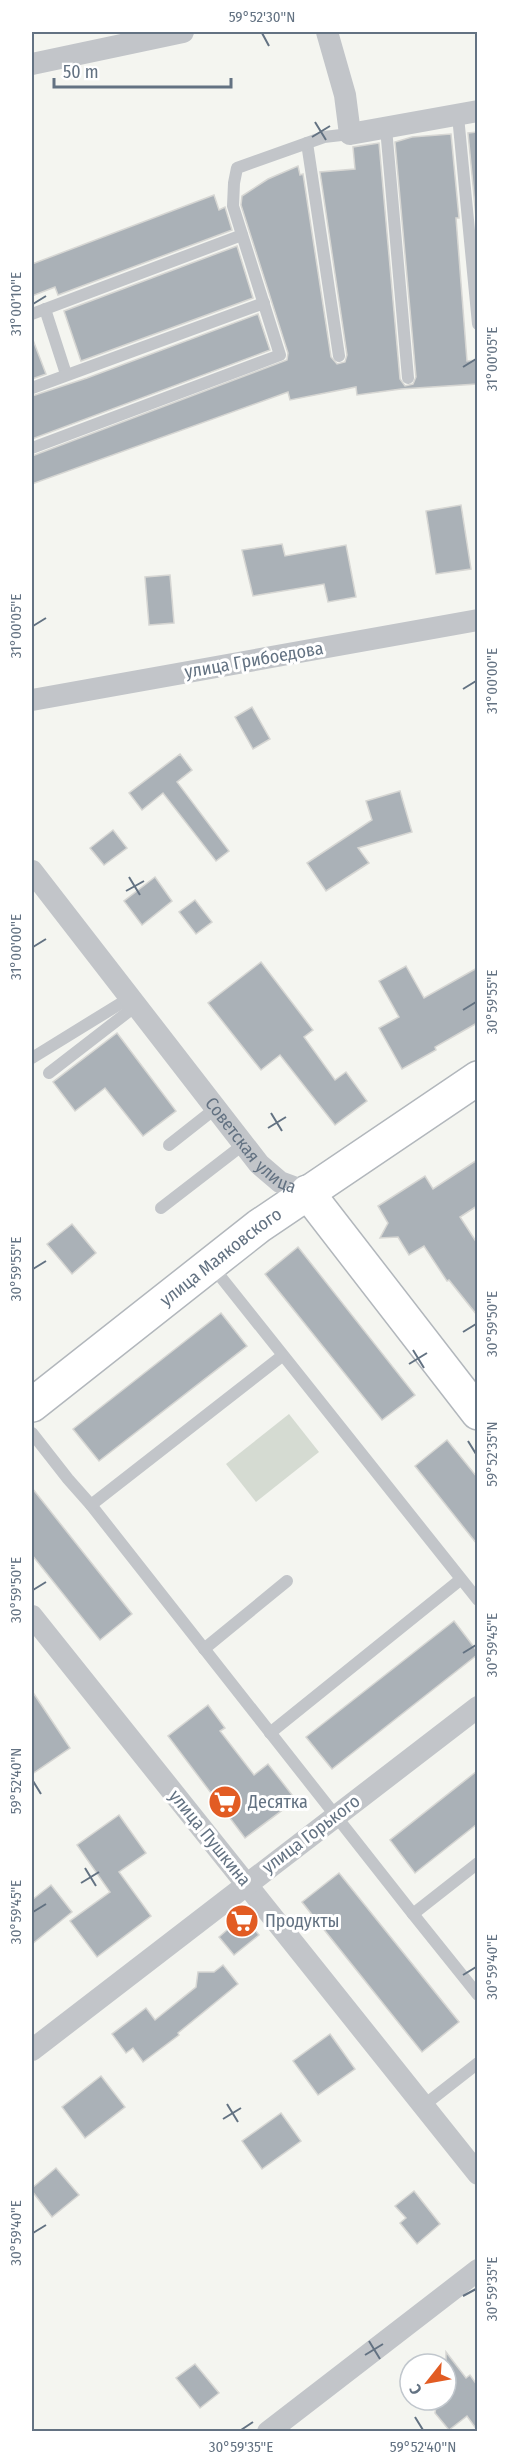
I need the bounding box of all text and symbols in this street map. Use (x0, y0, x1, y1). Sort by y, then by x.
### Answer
text: 59°52'30"N (229, 8, 295, 26)
scale bar (54, 51, 231, 89)
text: 50 m (63, 61, 99, 83)
text: 31°00'10"E (7, 272, 25, 336)
text: 31°00'05"E (483, 327, 501, 391)
text: 31°00'05"E (7, 594, 25, 658)
street label: улица Грибоедова (183, 637, 325, 683)
text: 31°00'00"E (483, 648, 501, 714)
text: 31°00'00"E (7, 914, 25, 980)
text: 30°59'55"E (483, 970, 501, 1034)
street label: Советская улица (200, 1093, 299, 1198)
street label: улица Маяковского (155, 1203, 286, 1311)
text: 30°59'55"E (7, 1237, 25, 1301)
text: 30°59'50"E (483, 1291, 501, 1357)
text: 59°52'35"N (483, 1421, 501, 1487)
text: 30°59'50"E (7, 1557, 25, 1623)
text: 30°59'45"E (483, 1613, 501, 1677)
text: 59°52'40"N (7, 1748, 25, 1814)
supermarket icon: Десятка (207, 1784, 243, 1820)
street label: улица Пушкина (164, 1785, 256, 1891)
street label: улица Горького (258, 1790, 364, 1878)
place label: Десятка (247, 1791, 308, 1813)
text: 30°59'45"E (7, 1880, 25, 1944)
supermarket icon: Продукты (224, 1903, 260, 1939)
place label: Продукты (265, 1910, 340, 1932)
text: 30°59'40"E (483, 1934, 501, 2000)
text: 30°59'40"E (7, 2200, 25, 2266)
text: 30°59'35"E (483, 2257, 501, 2321)
north arrow (398, 2352, 458, 2412)
text: С (405, 2380, 426, 2398)
text: 30°59'35"E (209, 2438, 273, 2456)
text: 59°52'40"N (390, 2438, 456, 2456)

